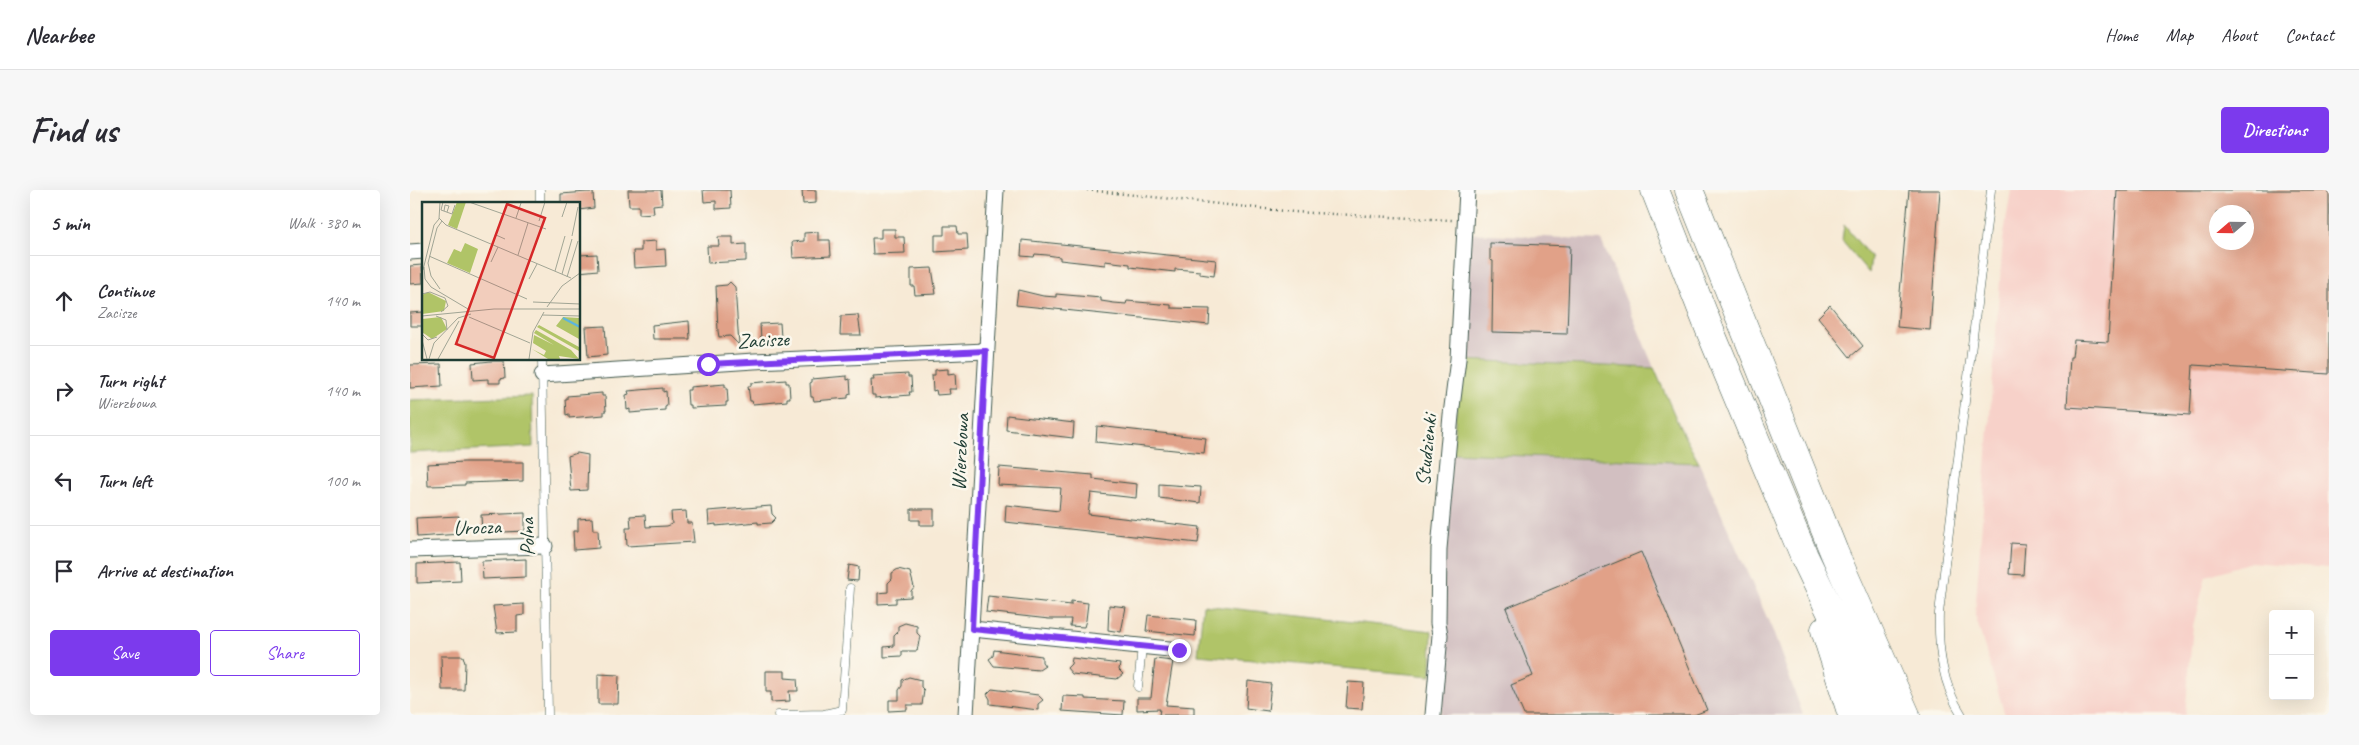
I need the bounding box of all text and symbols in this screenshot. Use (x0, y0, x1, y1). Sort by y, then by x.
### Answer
text: Nearbee (25, 20, 93, 50)
text: Home (2105, 24, 2138, 46)
text: Map (2166, 24, 2193, 46)
text: About (2221, 24, 2257, 46)
text: Contact (2285, 24, 2334, 46)
button: Directions (2221, 107, 2329, 153)
text: Find us (30, 108, 117, 153)
inset map (422, 202, 580, 360)
north arrow (2209, 205, 2254, 250)
text: 5 min (50, 210, 90, 236)
text: Walk · 380 m (288, 213, 360, 233)
text: Continue (97, 279, 154, 303)
icon: ahead (50, 287, 78, 315)
text: 140 m (326, 291, 360, 311)
text: Zacisze (97, 303, 136, 323)
street label: Zacisze (737, 326, 791, 354)
route start (697, 353, 720, 376)
text: Turn right (97, 369, 164, 393)
icon: right (50, 377, 78, 405)
text: 140 m (326, 381, 360, 401)
text: Wierzbowa (97, 393, 156, 413)
street label: Studzienki (1409, 410, 1443, 487)
street label: Wierzbowa (945, 411, 975, 491)
icon: left (50, 467, 78, 495)
text: Turn left (97, 469, 152, 493)
text: 100 m (326, 471, 360, 491)
street label: Urocza (453, 513, 503, 541)
street label: Polna (514, 516, 540, 556)
icon: arrive (50, 557, 78, 585)
text: Arrive at destination (97, 559, 233, 583)
map controls (2269, 610, 2314, 700)
button: + (2269, 610, 2314, 655)
button: Save (50, 630, 200, 676)
button: Share (210, 630, 360, 676)
route end (1168, 639, 1191, 662)
button: − (2269, 655, 2314, 700)

